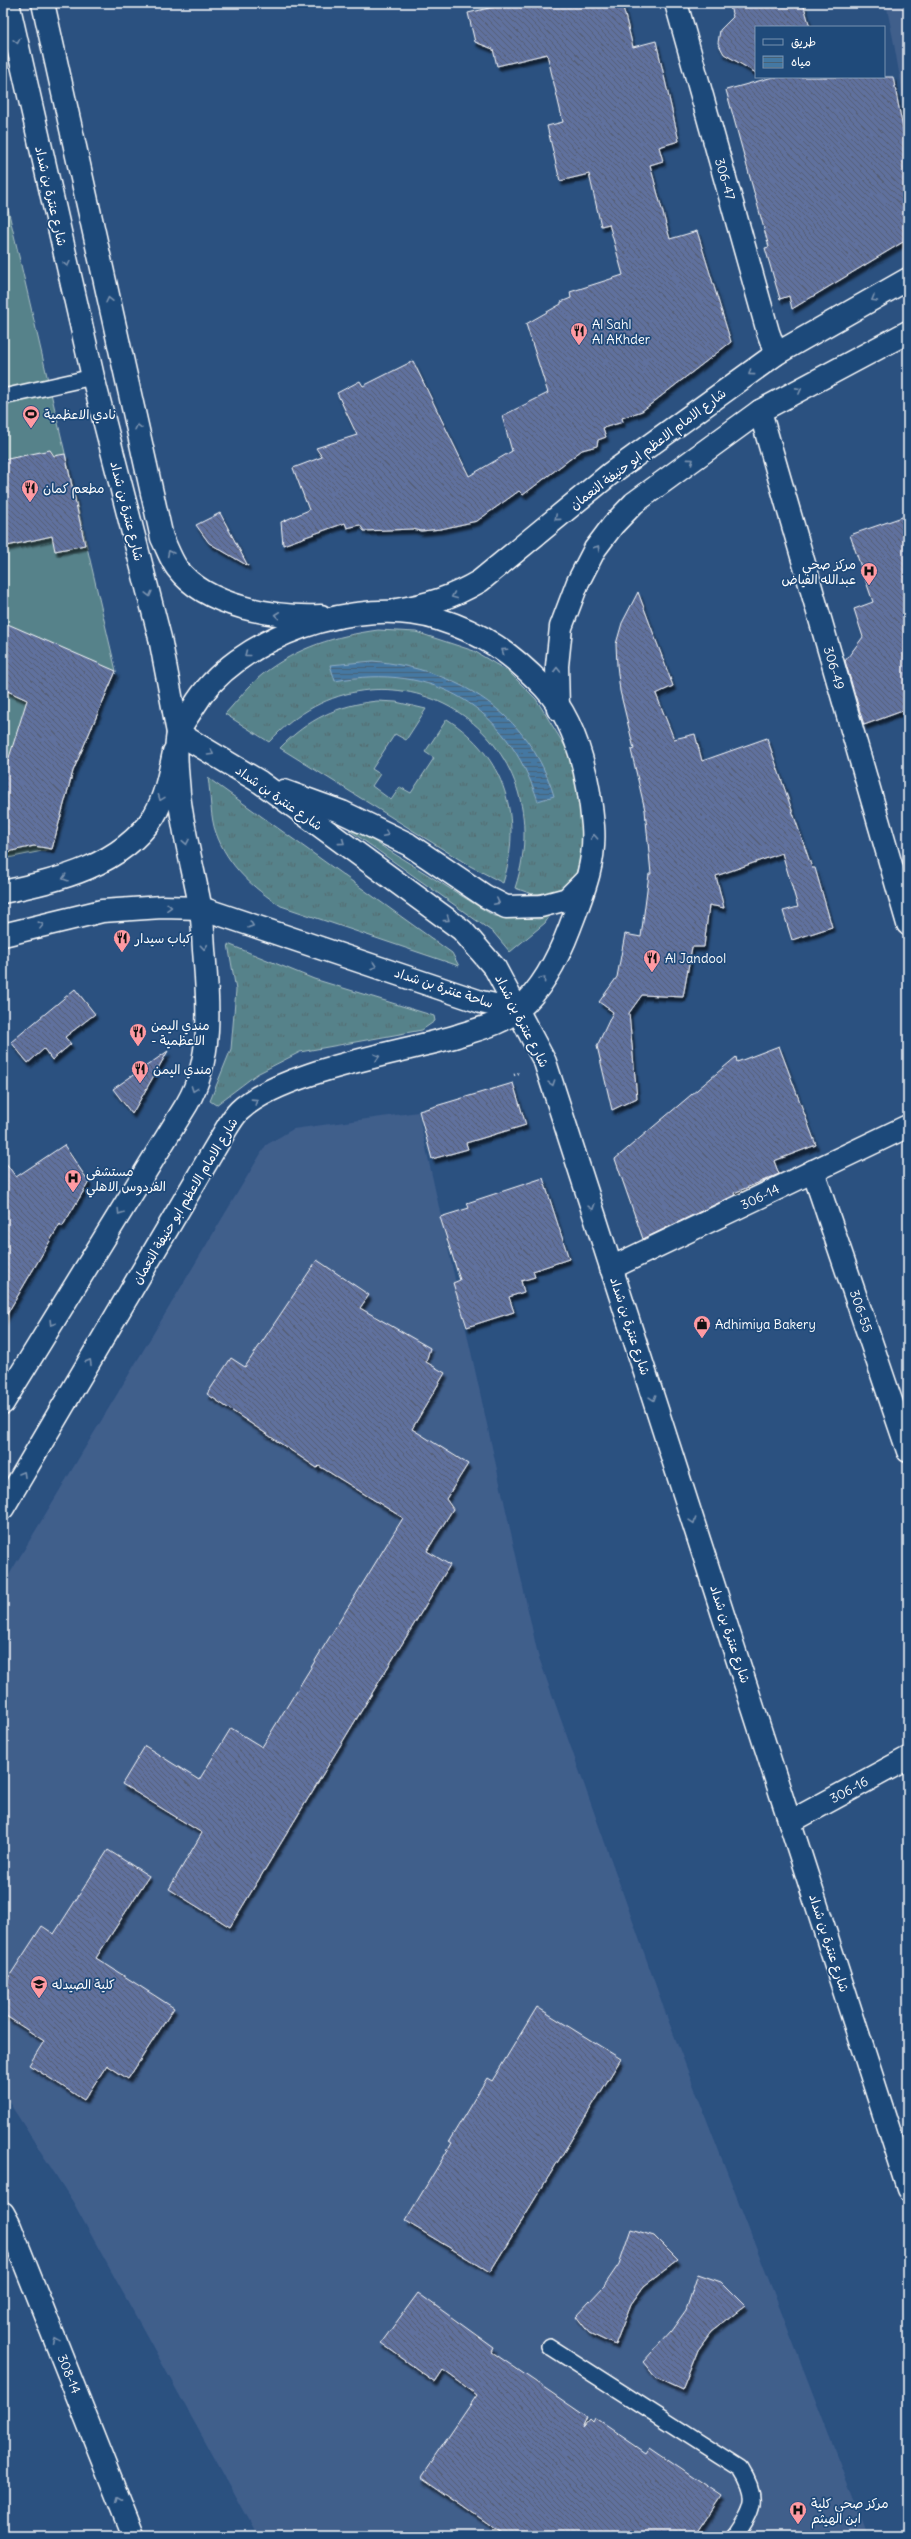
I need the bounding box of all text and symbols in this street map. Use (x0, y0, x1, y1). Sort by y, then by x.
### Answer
legend (755, 26, 885, 78)
text: طريق (791, 34, 816, 49)
one-way arrow (12, 38, 20, 44)
text: مياه (791, 54, 811, 69)
street label: شارع عنترة بن شداد (30, 144, 71, 248)
street label: 306-47 (711, 156, 739, 202)
one-way arrow (62, 260, 70, 267)
one-way arrow (871, 294, 878, 301)
one-way arrow (106, 297, 114, 303)
place label: Al Sahl Al AKhder (592, 316, 651, 348)
restaurant icon: Al Sahl Al AKhder (569, 321, 589, 346)
one-way arrow (748, 368, 755, 376)
street label: شارع الامام الاعظم ابو حنيفة النعمان (566, 385, 731, 515)
one-way arrow (795, 387, 803, 394)
sports icon: نادي الاعظمية (21, 404, 41, 429)
place label: نادي الاعظمية (44, 406, 116, 424)
one-way arrow (134, 424, 142, 430)
street label: شارع عنترة بن شداد (105, 459, 148, 563)
one-way arrow (687, 459, 694, 466)
restaurant icon: مطعم كمان (20, 478, 40, 503)
place label: مطعم كمان (43, 480, 105, 499)
one-way arrow (555, 513, 562, 520)
one-way arrow (592, 546, 599, 553)
one-way arrow (167, 549, 175, 557)
place label: مركز صحي عبدالله الفياض (782, 556, 856, 588)
hospital icon: مركز صحي عبدالله الفياض (859, 561, 879, 586)
one-way arrow (144, 590, 152, 597)
one-way arrow (450, 591, 457, 599)
one-way arrow (274, 611, 280, 620)
street label: 306-49 (820, 645, 848, 691)
one-way arrow (501, 648, 508, 656)
one-way arrow (244, 649, 251, 656)
one-way arrow (553, 667, 561, 673)
one-way arrow (207, 749, 214, 756)
street label: شارع عنترة بن شداد (232, 762, 326, 835)
one-way arrow (157, 794, 165, 801)
one-way arrow (382, 829, 390, 837)
one-way arrow (589, 834, 598, 840)
one-way arrow (338, 837, 345, 845)
one-way arrow (181, 839, 190, 845)
one-way arrow (61, 873, 68, 881)
one-way arrow (492, 897, 500, 905)
one-way arrow (166, 903, 172, 911)
one-way arrow (443, 914, 450, 922)
one-way arrow (247, 920, 254, 929)
one-way arrow (38, 922, 44, 930)
restaurant icon: كباب سيدار (112, 928, 132, 953)
place label: كباب سيدار (134, 930, 192, 947)
one-way arrow (199, 944, 208, 950)
restaurant icon: Al Jandool (642, 948, 662, 973)
place label: Al Jandool (665, 950, 726, 967)
one-way arrow (371, 961, 378, 970)
street label: ساحة عنترة بن شداد (392, 964, 496, 1012)
street label: شارع عنترة بن شداد (490, 972, 553, 1071)
one-way arrow (538, 977, 545, 984)
place label: مندي اليمن - الاعظمية (151, 1017, 210, 1049)
restaurant icon: مندي اليمن - الاعظمية (128, 1022, 148, 1047)
one-way arrow (373, 1053, 380, 1062)
restaurant icon: مندي اليمن (130, 1059, 150, 1084)
place label: مندي اليمن (153, 1061, 212, 1079)
one-way arrow (547, 1080, 556, 1087)
one-way arrow (191, 1085, 199, 1092)
one-way arrow (251, 1098, 258, 1105)
street label: شارع الامام الاعظم ابو حنيفة النعمان (128, 1115, 243, 1288)
place label: مستشفى الفردوس الاهلي (86, 1163, 166, 1198)
hospital icon: مستشفى الفردوس الاهلي (63, 1168, 83, 1193)
street label: 306-14 (738, 1180, 782, 1214)
one-way arrow (587, 1203, 596, 1210)
one-way arrow (118, 1208, 125, 1215)
street label: شارع عنترة بن شداد (605, 1275, 654, 1378)
street label: 306-55 (846, 1287, 876, 1335)
shop icon: Adhimiya Bakery (692, 1314, 712, 1339)
place label: Adhimiya Bakery (715, 1316, 816, 1333)
one-way arrow (50, 1319, 57, 1326)
one-way arrow (84, 1359, 91, 1366)
one-way arrow (648, 1394, 657, 1401)
one-way arrow (18, 1471, 25, 1478)
one-way arrow (688, 1518, 697, 1525)
street label: شارع عنترة بن شداد (705, 1583, 754, 1686)
street label: 306-16 (827, 1773, 871, 1807)
street label: شارع عنترة بن شداد (804, 1892, 853, 1995)
school or university icon: كلية الصيدله (29, 1974, 49, 1999)
place label: كلية الصيدله (52, 1976, 115, 1993)
one-way arrow (52, 2336, 60, 2343)
street label: 308-14 (53, 2352, 85, 2396)
place label: مركز صحي كلية ابن الهيثم (811, 2495, 889, 2529)
one-way arrow (115, 2496, 123, 2503)
hospital icon: مركز صحي كلية ابن الهيثم (788, 2500, 808, 2525)

